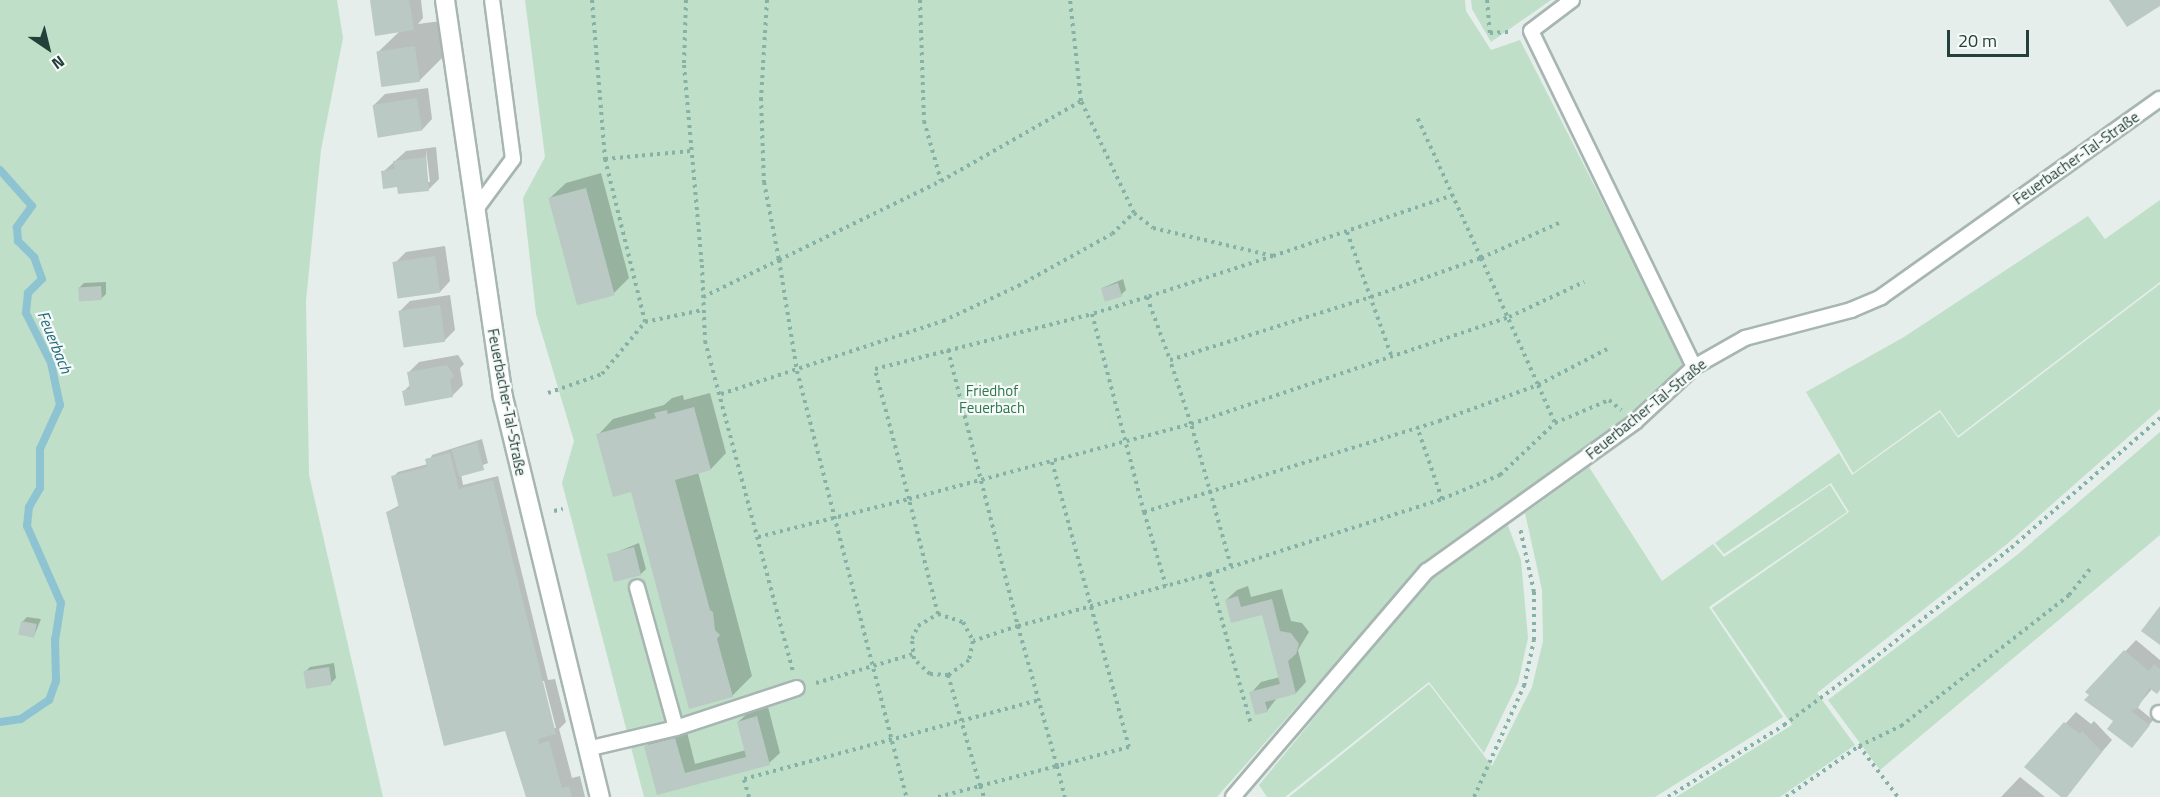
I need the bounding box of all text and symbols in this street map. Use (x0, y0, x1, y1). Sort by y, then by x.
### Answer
north arrow (18, 18, 78, 78)
scale bar (1950, 18, 2032, 56)
text: 20 m (1958, 27, 1997, 54)
text: N (47, 50, 70, 76)
street label: Feuerbacher-Tal-Straße (2010, 108, 2142, 208)
water label: Feuerbach (34, 308, 76, 376)
street label: Feuerbacher-Tal-Straße (484, 327, 530, 477)
street label: Feuerbacher-Tal-Straße (1582, 355, 1710, 463)
park label: Friedhof Feuerbach (959, 381, 1025, 416)

